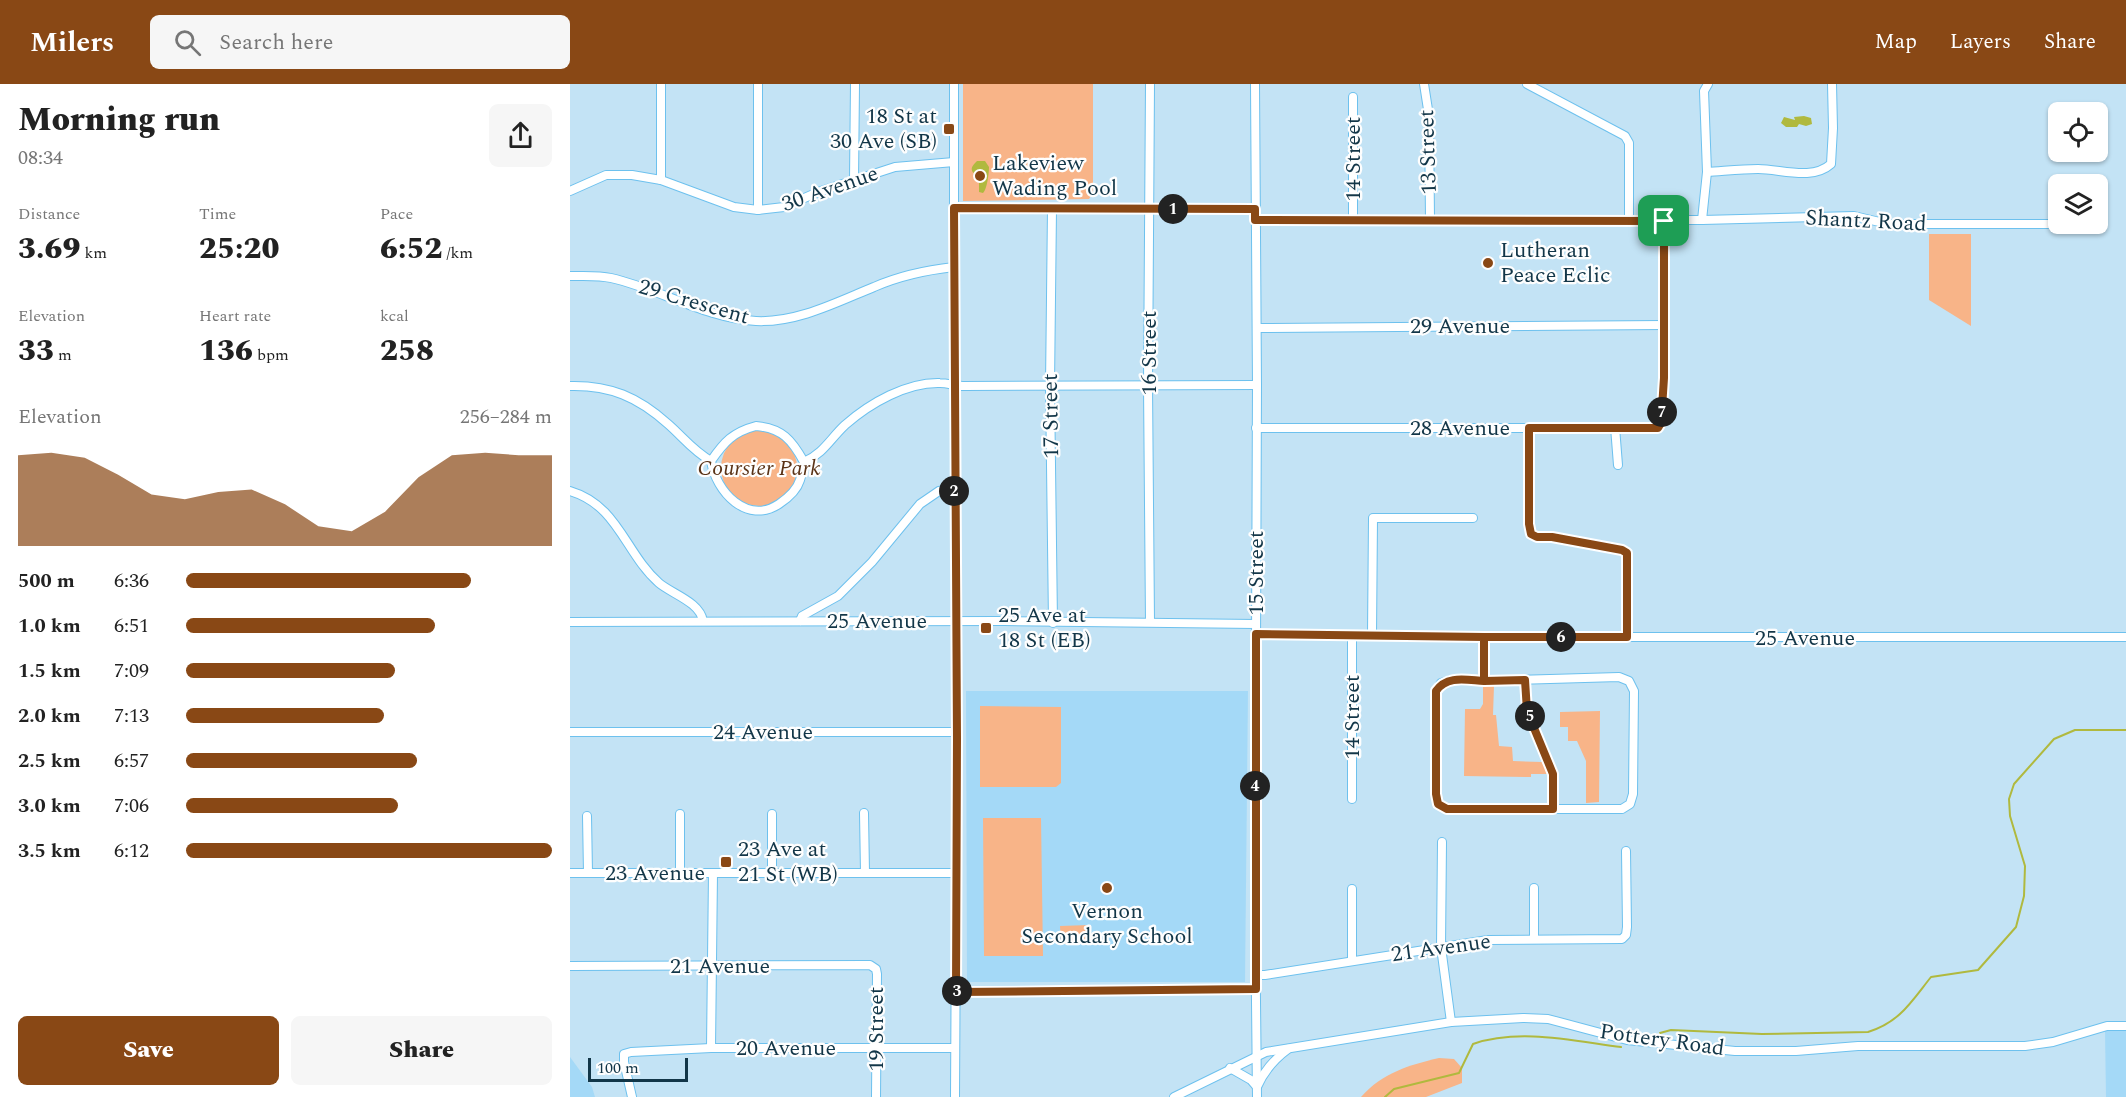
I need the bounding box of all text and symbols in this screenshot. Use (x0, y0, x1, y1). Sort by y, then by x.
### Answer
search box (150, 15, 570, 69)
text: Milers (30, 21, 114, 64)
icon: search (171, 26, 204, 59)
text: Search here (219, 26, 333, 59)
text: Map (1875, 26, 1917, 58)
text: Layers (1950, 26, 2011, 58)
text: Share (2044, 26, 2096, 58)
text: Morning run (18, 95, 220, 145)
place label: 18 St at 30 Ave (SB) (830, 100, 937, 158)
map controls (2048, 102, 2108, 234)
button: locate (2048, 102, 2108, 162)
button: share (489, 104, 552, 167)
street label: 13 Street (1410, 109, 1446, 195)
street label: 14 Street (1337, 116, 1370, 202)
marker: 18 St at 30 Ave (SB) (942, 122, 956, 136)
text: 08:34 (18, 143, 63, 173)
place label: Lakeview Wading Pool (992, 147, 1117, 205)
street label: 30 Avenue (777, 157, 883, 221)
marker: Lakeview Wading Pool (973, 169, 987, 183)
button: layers (2048, 174, 2108, 234)
pin: 1 (1158, 194, 1188, 224)
pin (1638, 195, 1689, 246)
text: 1 (1169, 197, 1177, 221)
street label: Shantz Road (1805, 201, 1927, 241)
text: Distance (18, 202, 80, 226)
text: Time (199, 202, 236, 226)
text: Pace (380, 202, 413, 226)
icon: arrive (1647, 204, 1680, 237)
text: 3.69 (18, 226, 80, 272)
text: 25:20 (199, 226, 279, 272)
text: 6:52 (380, 226, 442, 272)
place label: Lutheran Peace Eclic (1500, 234, 1611, 292)
text: km (80, 241, 107, 265)
text: /km (442, 241, 473, 265)
marker: Lutheran Peace Eclic (1481, 256, 1495, 270)
street label: 29 Crescent (635, 270, 754, 334)
text: Elevation (18, 304, 85, 328)
text: Heart rate (199, 304, 271, 328)
text: kcal (380, 304, 409, 328)
street label: 16 Street (1133, 310, 1166, 396)
street label: 29 Avenue (1410, 310, 1510, 343)
text: 33 (18, 328, 54, 374)
text: 136 (199, 328, 253, 374)
text: 258 (380, 328, 434, 374)
text: m (54, 343, 72, 367)
text: bpm (253, 343, 289, 367)
street label: 17 Street (1034, 373, 1068, 459)
pin: 7 (1647, 397, 1677, 427)
text: 7 (1658, 400, 1666, 424)
text: Elevation (18, 402, 102, 432)
text: 256–284 m (460, 402, 552, 432)
street label: 28 Avenue (1410, 412, 1510, 445)
park label: Coursier Park (697, 452, 821, 485)
pin: 2 (939, 476, 969, 506)
text: 2 (950, 479, 958, 503)
street label: 15 Street (1240, 530, 1273, 616)
text: 500 m (18, 566, 75, 596)
text: 6:36 (114, 566, 149, 596)
place label: 25 Ave at 18 St (EB) (998, 599, 1091, 657)
street label: 25 Avenue (827, 605, 927, 638)
text: 1.0 km (18, 611, 81, 641)
text: 6:51 (114, 611, 149, 641)
marker: 25 Ave at 18 St (EB) (979, 621, 993, 635)
pin: 6 (1546, 622, 1576, 652)
street label: 25 Avenue (1755, 622, 1855, 655)
text: 6 (1557, 625, 1565, 649)
text: 1.5 km (18, 656, 81, 686)
text: 7:09 (114, 656, 149, 686)
street label: 14 Street (1336, 674, 1369, 760)
text: 2.0 km (18, 701, 81, 731)
text: 7:13 (114, 701, 149, 731)
pin: 5 (1515, 701, 1545, 731)
text: 5 (1526, 704, 1534, 728)
street label: 24 Avenue (713, 716, 813, 749)
text: 2.5 km (18, 746, 81, 776)
text: 6:57 (114, 746, 149, 776)
pin: 4 (1240, 771, 1270, 801)
text: 4 (1251, 774, 1259, 798)
text: 3.0 km (18, 791, 81, 821)
text: 7:06 (114, 791, 149, 821)
place label: 23 Ave at 21 St (WB) (738, 833, 838, 891)
text: 3.5 km (18, 836, 81, 866)
text: 6:12 (114, 836, 149, 866)
marker: 23 Ave at 21 St (WB) (719, 855, 733, 869)
street label: 23 Avenue (605, 857, 705, 890)
marker: Vernon Secondary School (1100, 881, 1114, 895)
place label: Vernon Secondary School (1021, 895, 1193, 953)
street label: 21 Avenue (1389, 925, 1493, 971)
street label: 21 Avenue (670, 950, 770, 983)
pin: 3 (942, 976, 972, 1006)
text: 3 (953, 979, 961, 1003)
street label: 19 Street (860, 986, 893, 1072)
street label: Pottery Road (1597, 1015, 1727, 1065)
button: Save (18, 1016, 279, 1085)
button: Share (291, 1016, 552, 1085)
street label: 20 Avenue (736, 1032, 836, 1065)
scale bar (588, 1055, 688, 1082)
text: 100 m (597, 1056, 639, 1080)

